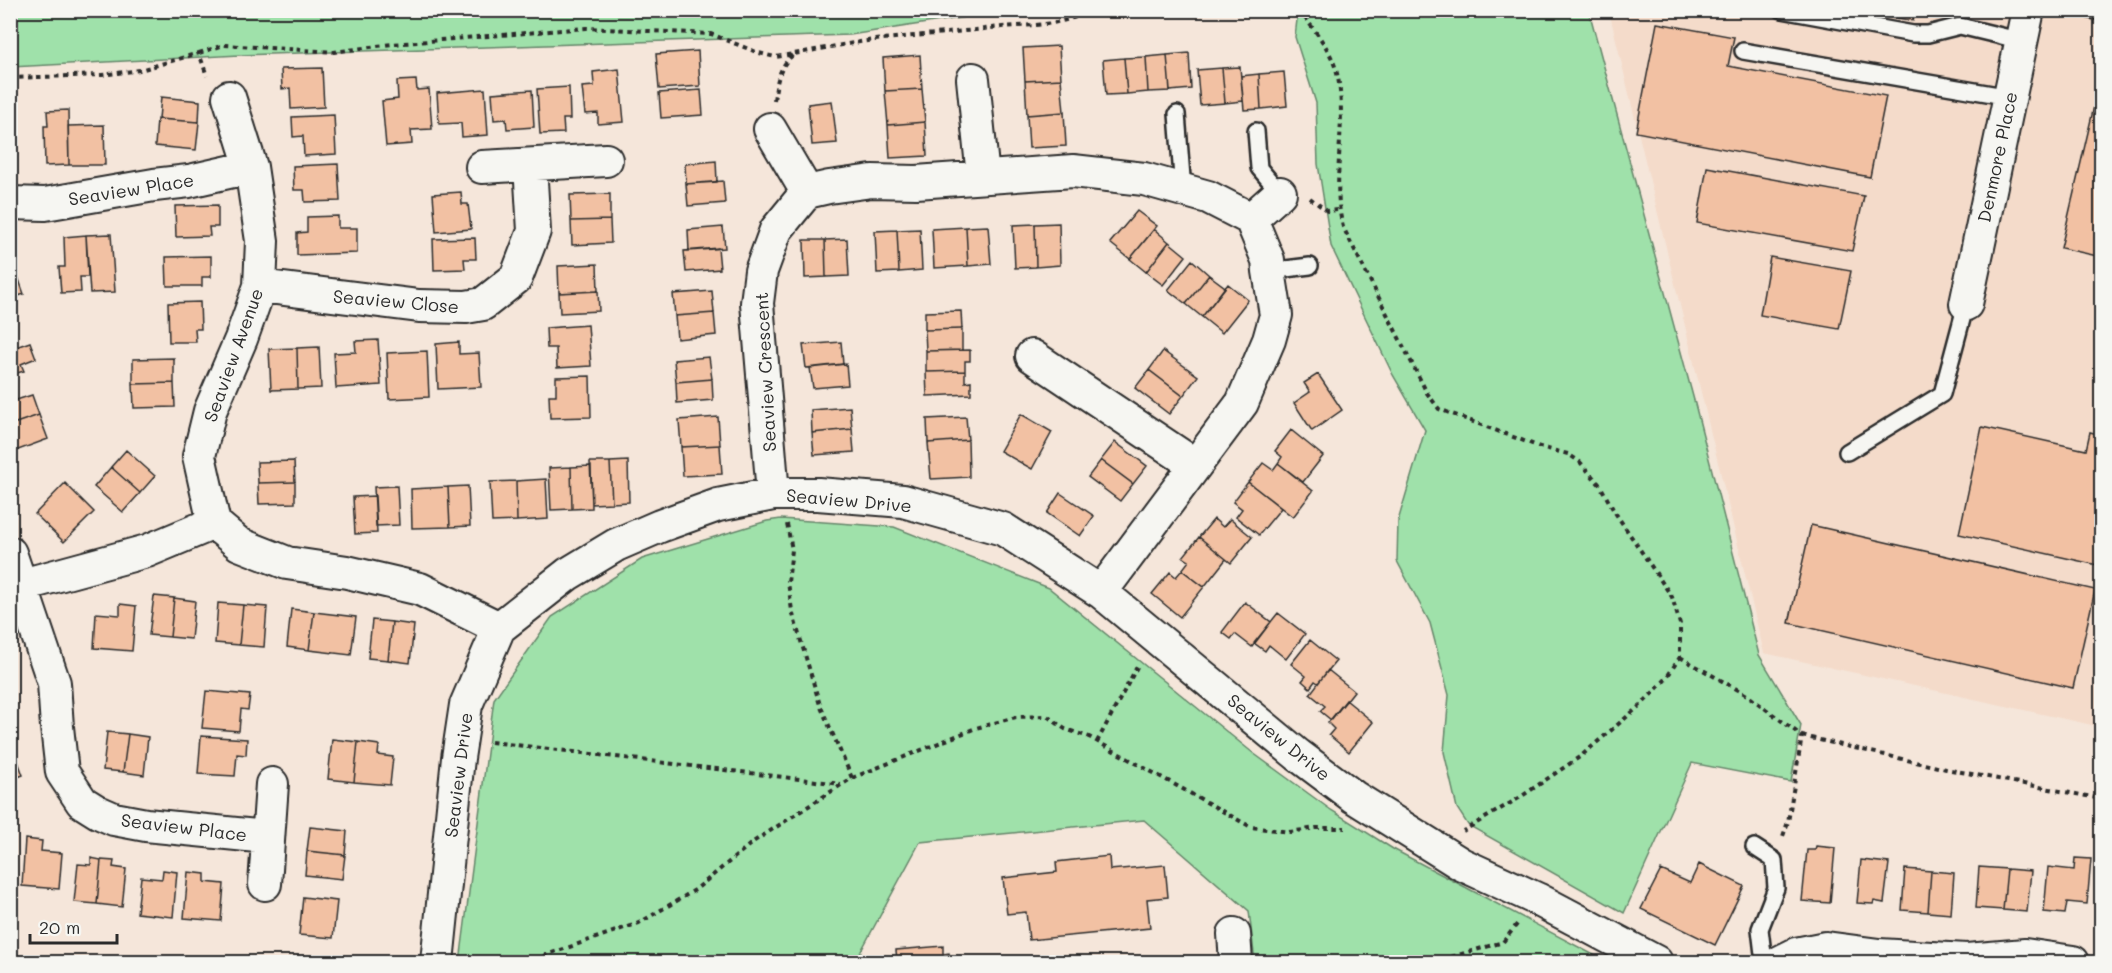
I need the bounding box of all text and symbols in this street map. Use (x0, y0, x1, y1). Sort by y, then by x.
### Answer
street label: Denmore Place (1971, 90, 2023, 224)
street label: Seaview Place (66, 167, 196, 211)
street label: Seaview Close (332, 284, 460, 318)
street label: Seaview Avenue (198, 285, 268, 425)
street label: Seaview Crescent (749, 292, 781, 452)
street label: Seaview Drive (785, 483, 913, 517)
street label: Seaview Drive (1223, 688, 1335, 786)
street label: Seaview Drive (438, 711, 478, 839)
street label: Seaview Place (120, 807, 248, 847)
scale bar (30, 907, 117, 945)
text: 20 m (39, 915, 80, 939)

